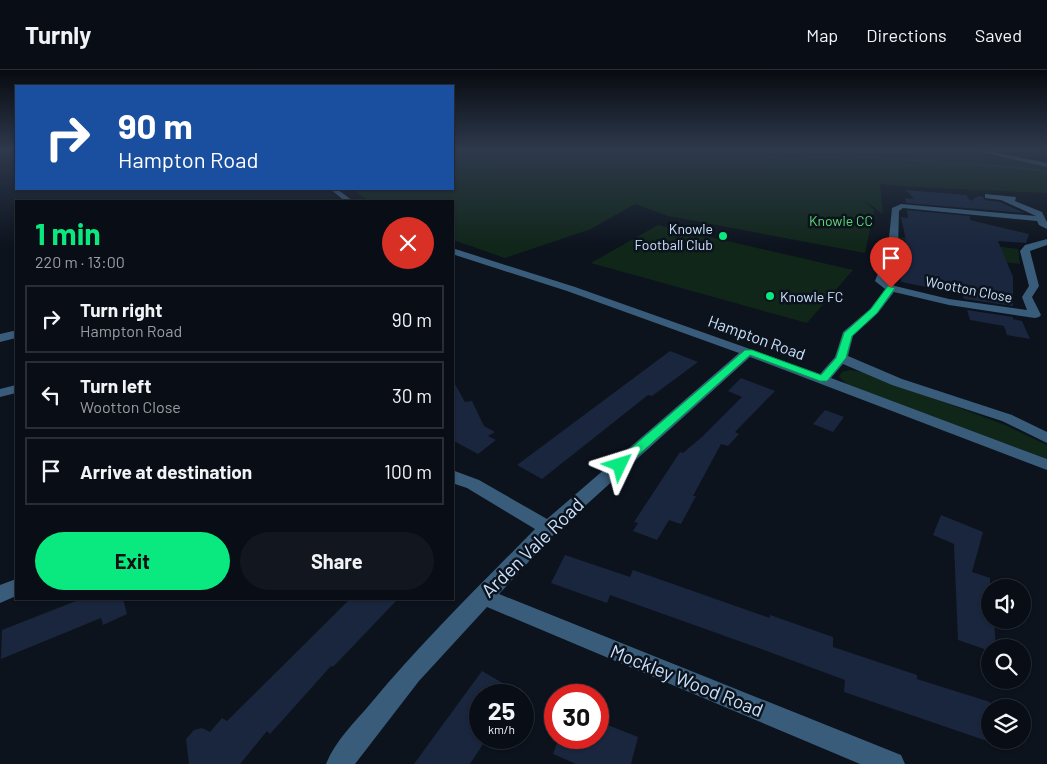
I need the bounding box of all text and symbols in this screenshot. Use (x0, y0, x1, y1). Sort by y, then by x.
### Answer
text: Turnly (25, 20, 91, 49)
text: Map (806, 24, 838, 46)
text: Directions (866, 24, 947, 46)
text: Saved (975, 24, 1022, 46)
text: 90 m (118, 104, 193, 146)
icon: right (35, 105, 100, 170)
text: Hampton Road (118, 146, 259, 172)
park label: Knowle CC (809, 212, 873, 229)
text: 1 min (35, 215, 101, 251)
button: close (382, 217, 434, 269)
place label: Knowle Football Club (634, 220, 713, 253)
marker: Knowle Football Club (717, 230, 729, 242)
pin (870, 237, 912, 288)
icon: arrive (877, 244, 905, 272)
text: 220 m · 13:00 (35, 252, 125, 271)
street label: Wootton Close (924, 272, 1014, 306)
place label: Knowle FC (780, 288, 843, 305)
marker: Knowle FC (764, 290, 776, 302)
text: Turn right (80, 298, 162, 321)
icon: right (37, 305, 65, 333)
text: 90 m (392, 308, 432, 331)
street label: Hampton Road (706, 311, 808, 363)
text: Hampton Road (80, 321, 182, 340)
text: Turn left (80, 374, 151, 397)
icon: left (37, 381, 65, 409)
text: 30 m (392, 384, 432, 407)
text: Wootton Close (80, 397, 181, 416)
position arrow (593, 438, 645, 490)
icon: arrive (37, 457, 65, 485)
text: Arrive at destination (80, 460, 252, 483)
text: 100 m (384, 460, 432, 483)
street label: Arden Vale Road (476, 492, 588, 602)
button: Exit (35, 532, 230, 590)
button: Share (240, 532, 434, 590)
map controls (981, 579, 1031, 749)
button: sound (981, 579, 1031, 629)
street label: Mockley Wood Road (607, 639, 767, 721)
button: search (981, 639, 1031, 689)
speed limit sign: 30 (544, 684, 609, 749)
text: 25 (488, 695, 515, 725)
button: layers (981, 699, 1031, 749)
text: km/h (488, 722, 515, 736)

